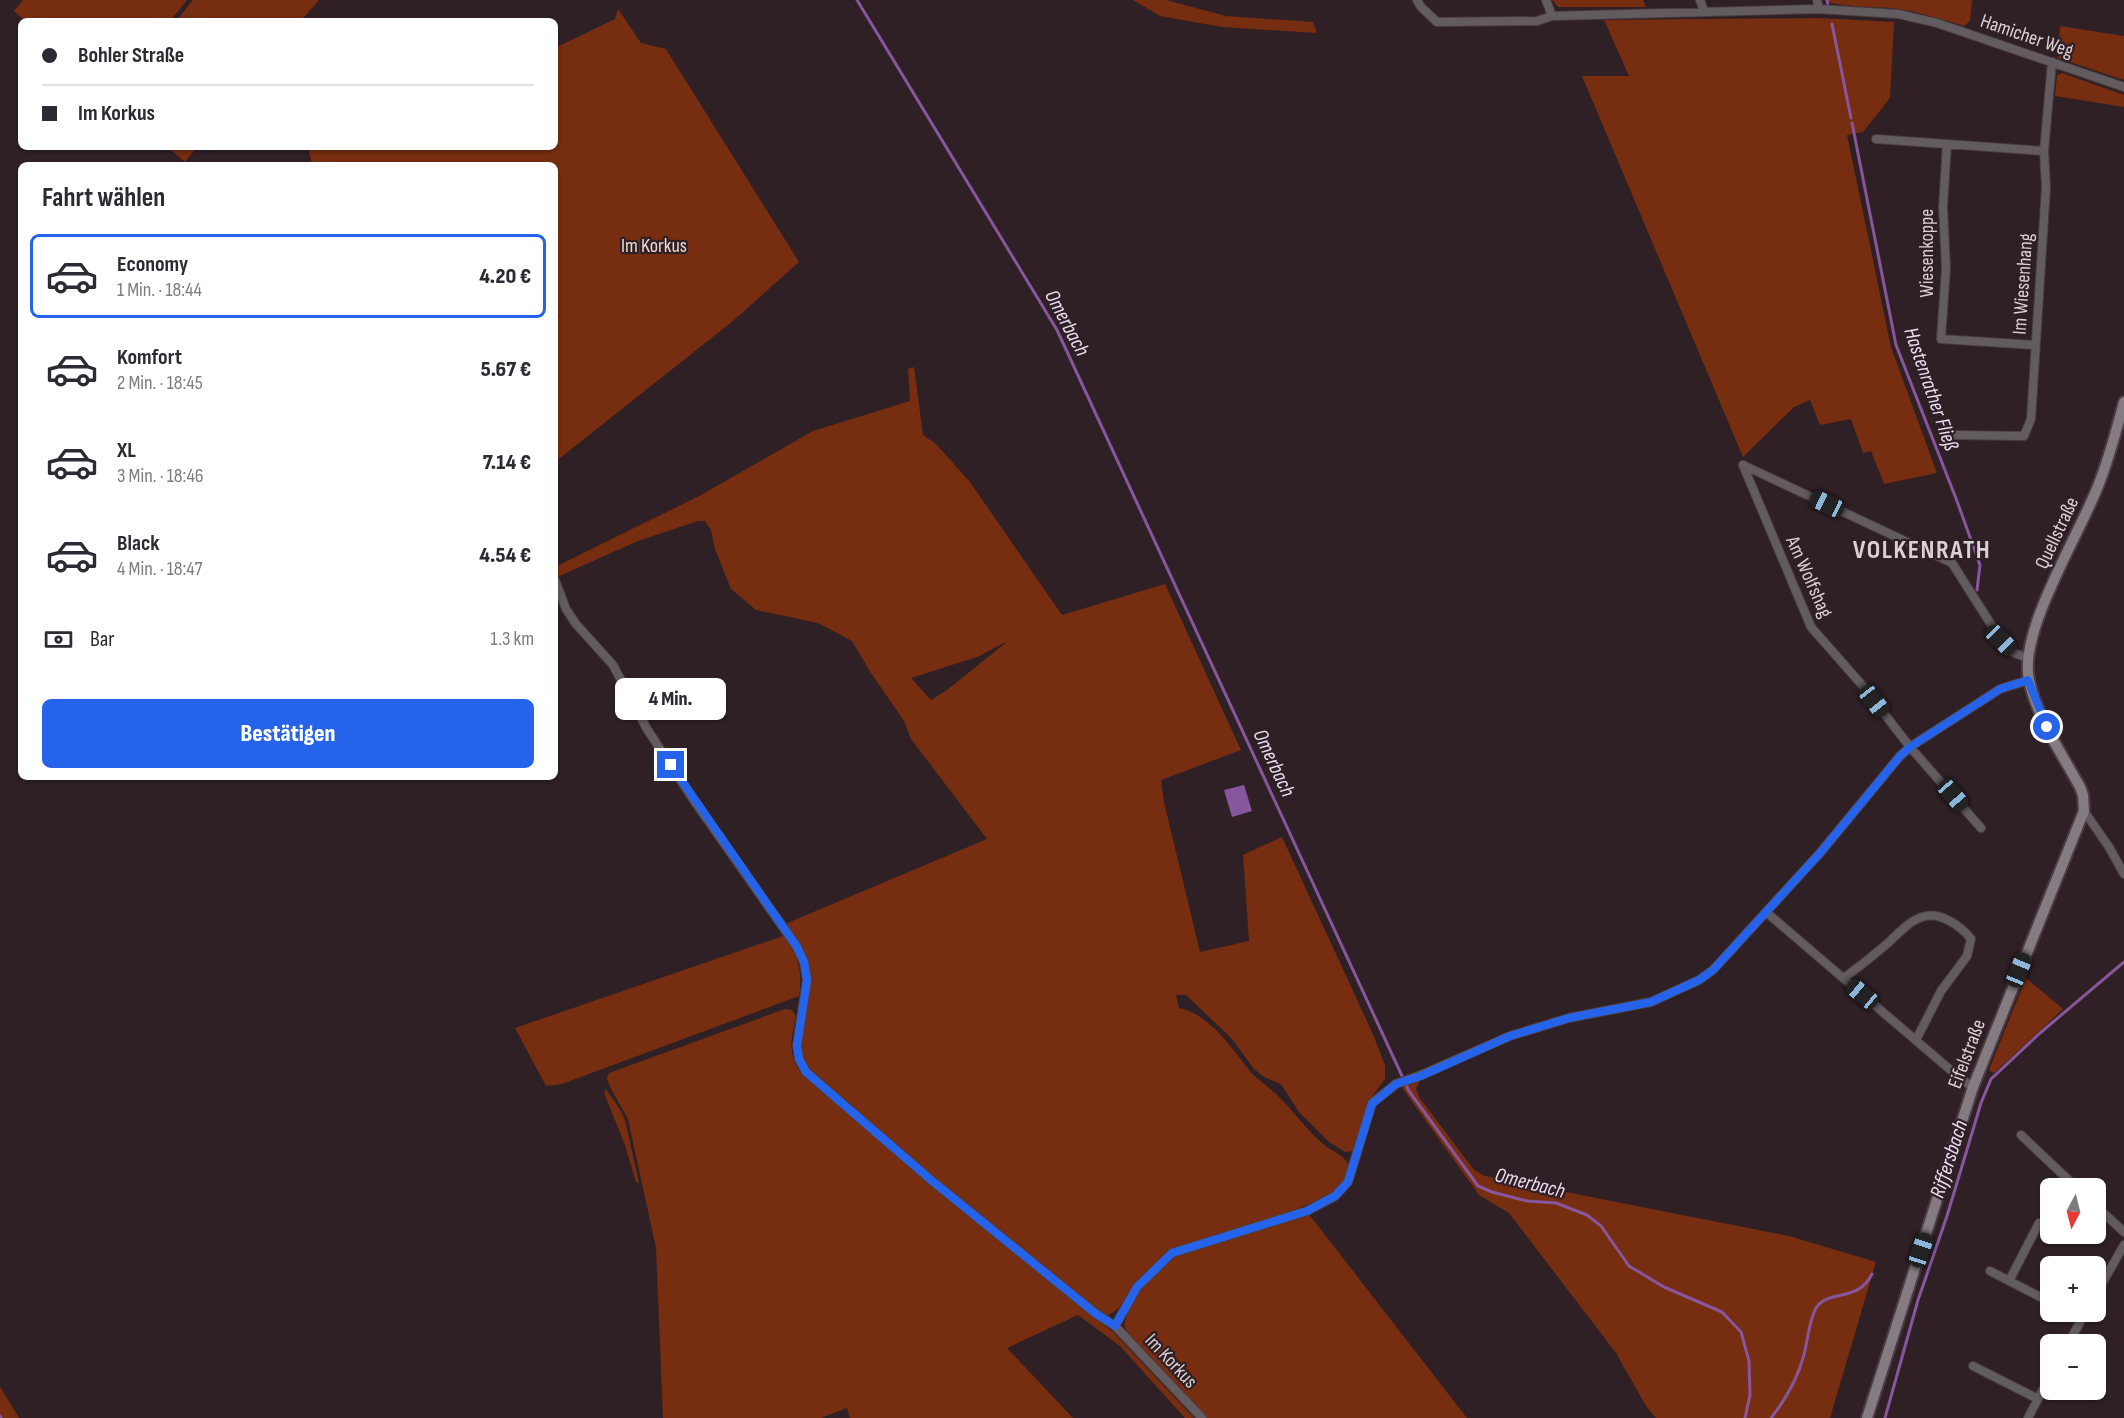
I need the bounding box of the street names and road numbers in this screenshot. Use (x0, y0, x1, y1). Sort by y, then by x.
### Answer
street label: Hamicher Weg (1977, 9, 2077, 63)
street label: Wiesenkoppe (1915, 209, 1939, 297)
street label: Im Wiesenhang (2007, 233, 2039, 335)
street label: Quellstraße (2030, 493, 2084, 573)
street label: Am Wolfshag (1780, 532, 1838, 622)
street label: Eifelstraße (1943, 1016, 1991, 1092)
street label: Im Korkus (1140, 1329, 1202, 1393)

